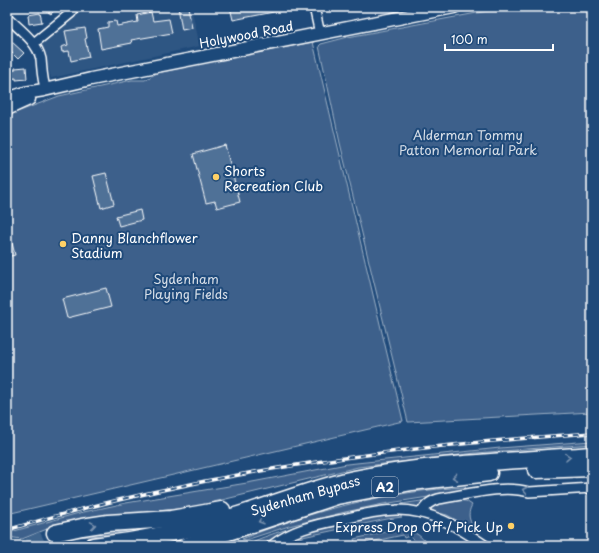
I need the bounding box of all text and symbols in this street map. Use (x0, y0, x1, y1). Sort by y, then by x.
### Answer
street label: Holywood Road (197, 16, 295, 52)
scale bar (445, 26, 553, 52)
text: 100 m (451, 30, 488, 48)
park label: Alderman Tommy Patton Memorial Park (399, 125, 537, 159)
place label: Shorts Recreation Club (224, 161, 323, 195)
marker: Shorts Recreation Club (211, 172, 221, 182)
place label: Danny Blanchflower Stadium (71, 228, 199, 262)
marker: Danny Blanchflower Stadium (58, 239, 68, 249)
park label: Sydenham Playing Fields (144, 269, 228, 303)
one-way arrow (565, 452, 571, 461)
street label: Sydenham Bypass (248, 470, 362, 520)
one-way arrow (452, 472, 458, 481)
road number: A2 (372, 477, 398, 497)
one-way arrow (522, 486, 528, 495)
one-way arrow (258, 516, 265, 525)
place label: Express Drop Off / Pick Up (335, 517, 503, 536)
one-way arrow (90, 521, 97, 530)
marker: Express Drop Off / Pick Up (506, 521, 516, 531)

